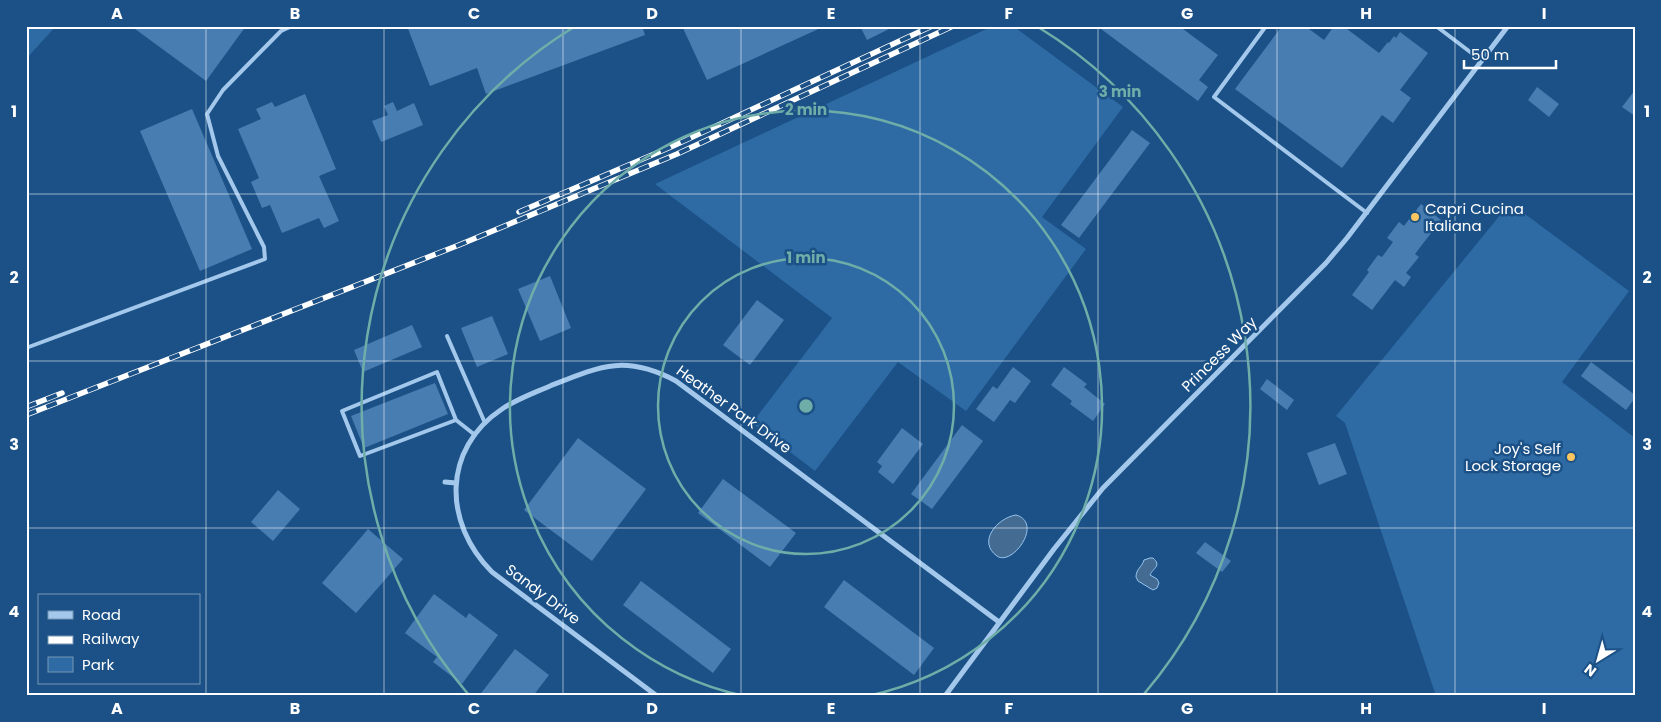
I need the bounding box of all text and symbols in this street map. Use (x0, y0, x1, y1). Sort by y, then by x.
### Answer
text: A (111, 2, 123, 25)
text: B (290, 2, 300, 25)
text: C (468, 2, 480, 25)
text: D (646, 2, 658, 25)
text: E (827, 2, 835, 25)
text: F (1005, 2, 1014, 25)
text: G (1181, 2, 1193, 25)
text: H (1360, 2, 1372, 25)
text: I (1542, 2, 1546, 25)
scale bar (1464, 38, 1556, 70)
text: 50 m (1471, 44, 1509, 65)
text: 3 min (1099, 81, 1141, 102)
text: 2 min (785, 99, 827, 120)
text: 1 (11, 100, 17, 123)
text: 1 (1644, 100, 1650, 123)
place label: Capri Cucina Italiana (1425, 198, 1524, 236)
marker: Capri Cucina Italiana (1409, 211, 1421, 223)
text: 1 min (786, 247, 826, 268)
text: 2 (9, 266, 19, 289)
text: 2 (1642, 266, 1652, 289)
street label: Princess Way (1177, 311, 1262, 396)
street label: Heather Park Drive (672, 360, 796, 458)
centre of rings (797, 397, 815, 415)
text: 3 (9, 433, 19, 456)
text: 3 (1642, 433, 1652, 456)
place label: Joy's Self Lock Storage (1465, 438, 1561, 476)
marker: Joy's Self Lock Storage (1565, 451, 1577, 463)
street label: Sandy Drive (501, 559, 585, 629)
legend (38, 594, 200, 684)
text: 4 (9, 600, 20, 623)
text: 4 (1642, 600, 1653, 623)
text: Road (82, 604, 121, 625)
text: Railway (82, 628, 140, 649)
north arrow (1574, 634, 1624, 684)
text: Park (82, 654, 114, 675)
text: N (1580, 659, 1600, 682)
text: A (111, 697, 123, 720)
text: B (290, 697, 300, 720)
text: C (468, 697, 480, 720)
text: D (646, 697, 658, 720)
text: E (827, 697, 835, 720)
text: F (1005, 697, 1014, 720)
text: G (1181, 697, 1193, 720)
text: H (1360, 697, 1372, 720)
text: I (1542, 697, 1546, 720)

